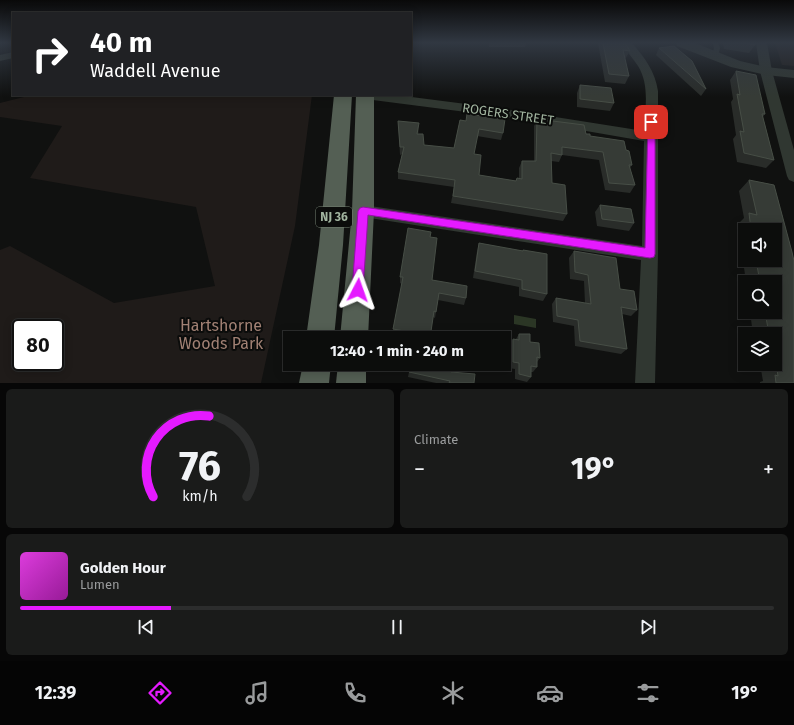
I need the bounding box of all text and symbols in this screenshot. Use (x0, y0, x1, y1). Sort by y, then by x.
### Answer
text: 40 m (90, 26, 153, 59)
icon: right (24, 28, 76, 80)
text: Waddell Avenue (90, 60, 221, 82)
street label: ROGERS STREET (461, 100, 555, 128)
pin (634, 105, 668, 139)
icon: arrive (640, 111, 662, 133)
road number: NJ 36 (316, 207, 352, 227)
map controls (738, 223, 782, 371)
button: sound (738, 223, 782, 267)
position arrow (337, 269, 379, 311)
button: search (738, 275, 782, 319)
park label: Hartshorne Woods Park (179, 316, 264, 353)
speed limit sign: 80 (12, 319, 64, 371)
button: layers (738, 327, 782, 371)
text: 12:40 · 1 min · 240 m (330, 342, 464, 360)
text: Climate (414, 432, 458, 447)
text: 76 (179, 440, 221, 490)
text: 19° (571, 451, 617, 487)
text: − (414, 456, 425, 483)
text: + (763, 456, 774, 483)
text: km/h (182, 487, 218, 504)
text: Golden Hour (80, 559, 166, 577)
text: Lumen (80, 577, 120, 592)
icon: previous (135, 616, 157, 638)
icon: pause (386, 616, 408, 638)
icon: next (637, 616, 659, 638)
icon: directions (146, 679, 174, 707)
icon: music (243, 679, 271, 707)
icon: phone (341, 679, 369, 707)
icon: climate (439, 679, 467, 707)
icon: car (536, 679, 564, 707)
icon: filters (634, 679, 662, 707)
text: 12:39 (35, 682, 76, 704)
text: 19° (731, 682, 759, 704)

